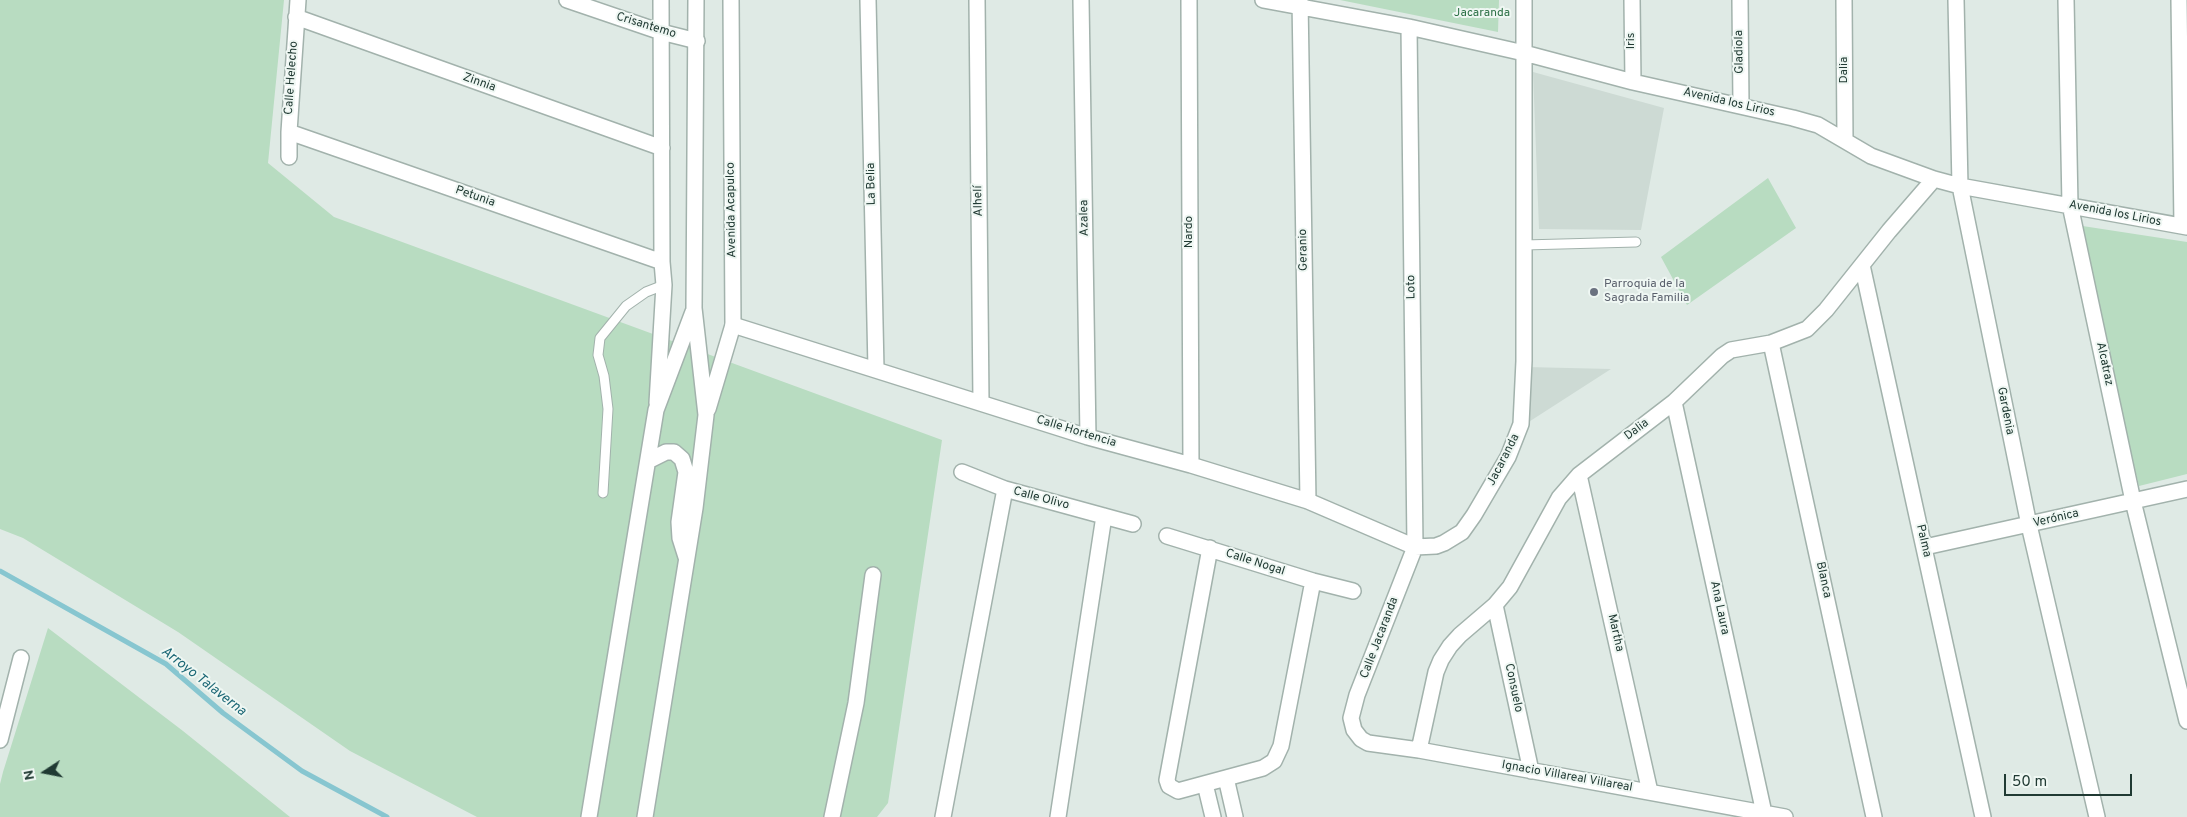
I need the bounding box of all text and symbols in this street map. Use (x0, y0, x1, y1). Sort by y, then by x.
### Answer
park label: Jacaranda (1454, 7, 1510, 21)
street label: Crisantemo (614, 10, 678, 42)
street label: Gladiola (1732, 30, 1748, 74)
street label: Iris (1625, 33, 1639, 49)
street label: Calle Helecho (282, 41, 302, 115)
street label: Dalia (1838, 57, 1852, 83)
street label: Zinnia (461, 70, 497, 96)
street label: Avenida los Lirios (1682, 85, 1776, 121)
street label: Avenida Acapulco (724, 162, 740, 258)
street label: La Belia (864, 162, 880, 206)
street label: Petunia (453, 183, 497, 211)
street label: Alhelí (972, 185, 986, 217)
street label: Avenida los Lirios (2068, 198, 2162, 230)
street label: Azalea (1077, 200, 1093, 236)
street label: Nardo (1183, 216, 1197, 248)
street label: Geranio (1296, 229, 1312, 271)
street label: Loto (1405, 275, 1419, 299)
place label: Parroquia de la Sagrada Familia (1604, 278, 1689, 306)
marker: Parroquia de la Sagrada Familia (1588, 286, 1600, 298)
street label: Alcatraz (2092, 341, 2116, 387)
street label: Gardenia (1993, 386, 2017, 436)
street label: Calle Hortencia (1034, 413, 1118, 451)
street label: Dalia (1622, 416, 1652, 444)
street label: Jacaranda (1485, 432, 1523, 488)
street label: Calle Olivo (1011, 485, 1071, 513)
street label: Verónica (2032, 507, 2080, 531)
street label: Palma (1912, 523, 1934, 559)
street label: Calle Nogal (1224, 547, 1286, 579)
street label: Blanca (1812, 561, 1834, 599)
street label: Ana Laura (1706, 580, 1732, 636)
street label: Calle Jacaranda (1358, 595, 1402, 681)
street label: Martha (1604, 613, 1626, 653)
water label: Arroyo Talaverna (157, 644, 249, 720)
street label: Consuelo (1501, 662, 1525, 714)
north arrow (20, 747, 70, 797)
street label: Ignacio Villareal Villareal (1500, 758, 1634, 796)
scale bar (2007, 764, 2134, 796)
text: N (20, 768, 39, 782)
text: 50 m (2012, 773, 2047, 792)

